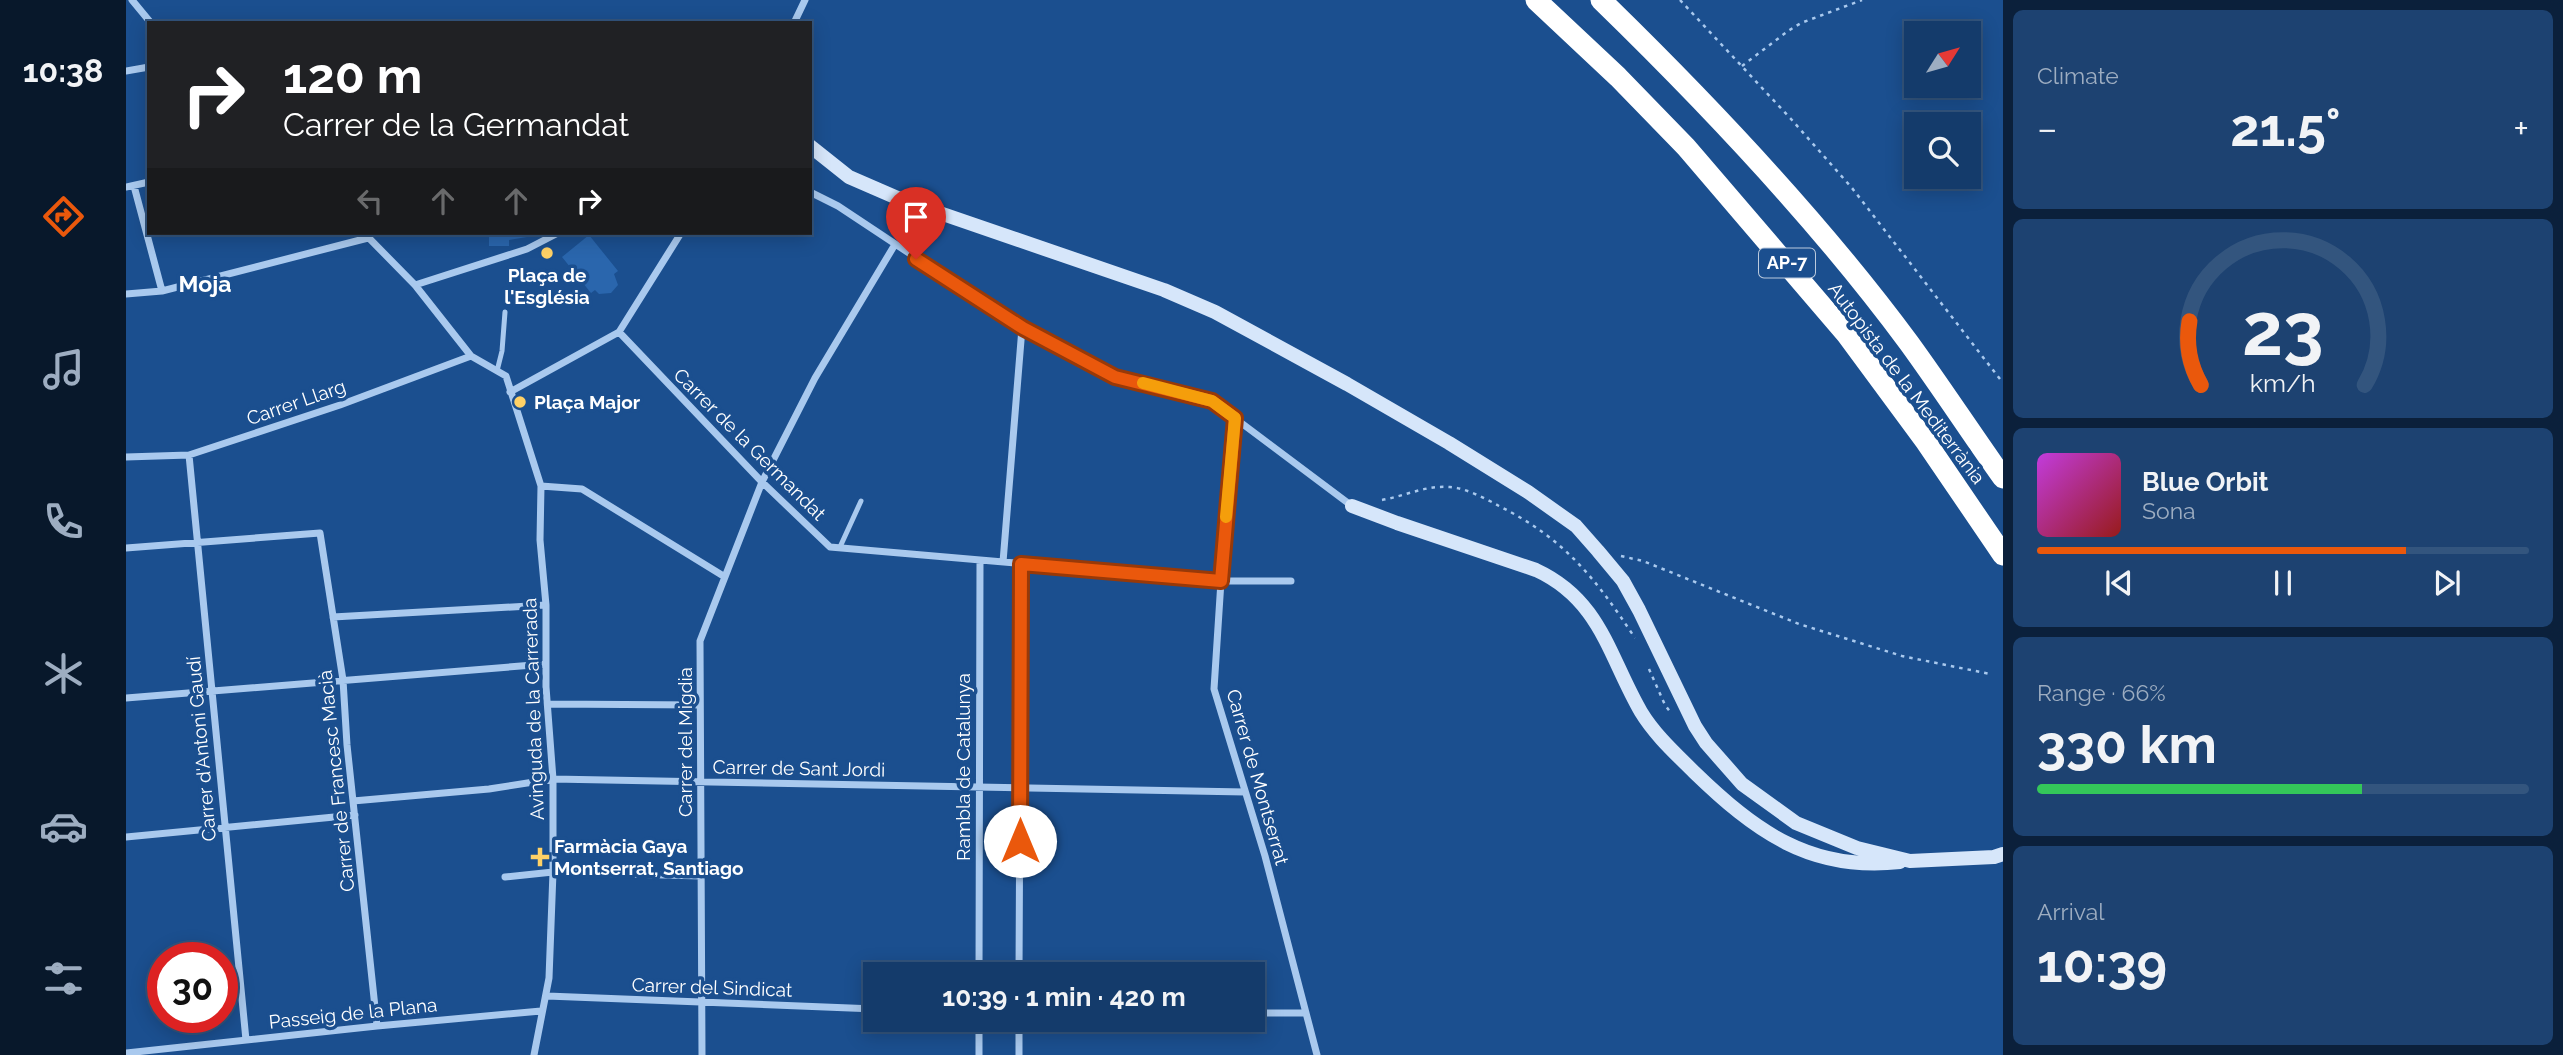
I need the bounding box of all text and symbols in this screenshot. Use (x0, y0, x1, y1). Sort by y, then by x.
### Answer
north arrow (1904, 21, 1981, 98)
map controls (1904, 21, 1981, 189)
text: 120 m (283, 47, 422, 104)
icon: right (168, 49, 259, 140)
text: 10:38 (23, 52, 103, 89)
text: Climate (2037, 62, 2119, 89)
text: 21.5° (2230, 97, 2341, 158)
text: Carrer de la Germandat (283, 106, 629, 143)
text: − (2037, 106, 2057, 151)
text: + (2513, 106, 2529, 151)
button: search (1904, 112, 1981, 189)
icon: left (351, 182, 389, 220)
icon: ahead (424, 182, 462, 220)
icon: ahead (497, 182, 535, 220)
icon: right (570, 182, 608, 220)
pin (886, 187, 946, 259)
icon: directions (39, 192, 88, 241)
icon: arrive (897, 198, 935, 236)
marker: Plaça de l'Església (539, 245, 555, 261)
road number: AP-7 (1759, 248, 1815, 278)
place label: Plaça de l'Església (504, 264, 590, 308)
district label: Moja (179, 270, 231, 297)
street label: Autopista de la Mediterrània (1824, 278, 1990, 488)
text: 23 (2242, 287, 2324, 372)
icon: music (39, 345, 88, 394)
street label: Carrer de la Germandat (670, 364, 831, 525)
text: km/h (2250, 367, 2316, 397)
street label: Carrer Llarg (244, 375, 348, 429)
place label: Plaça Major (534, 391, 641, 413)
marker: Plaça Major (512, 394, 528, 410)
text: Blue Orbit (2142, 467, 2269, 497)
icon: phone (39, 497, 88, 546)
text: Sona (2142, 497, 2196, 524)
icon: previous (2100, 564, 2138, 602)
icon: pause (2264, 564, 2302, 602)
icon: next (2428, 564, 2466, 602)
street label: Avinguda de la Carrerada (518, 597, 548, 821)
icon: climate (39, 649, 88, 698)
street label: Carrer d'Antoni Gaudí (182, 655, 220, 842)
street label: Carrer del Migdia (674, 667, 696, 817)
street label: Carrer de Francesc Macià (313, 669, 359, 893)
street label: Rambla de Catalunya (952, 673, 974, 861)
text: Range · 66% (2037, 679, 2166, 706)
street label: Carrer de Montserrat (1222, 687, 1294, 868)
text: 330 km (2037, 714, 2217, 775)
street label: Carrer de Sant Jordi (712, 755, 886, 781)
icon: car (39, 802, 88, 851)
position arrow (983, 804, 1057, 878)
place label: Farmàcia Gaya Montserrat, Santiago (554, 835, 744, 879)
marker: Farmàcia Gaya Montserrat, Santiago (532, 849, 548, 865)
text: Arrival (2037, 898, 2104, 925)
text: 10:39 (2037, 933, 2167, 994)
speed limit sign: 30 (147, 942, 238, 1033)
icon: filters (39, 954, 88, 1003)
street label: Carrer del Sindicat (631, 973, 793, 1001)
text: 10:39 · 1 min · 420 m (942, 982, 1186, 1012)
street label: Passeig de la Plana (268, 993, 438, 1033)

